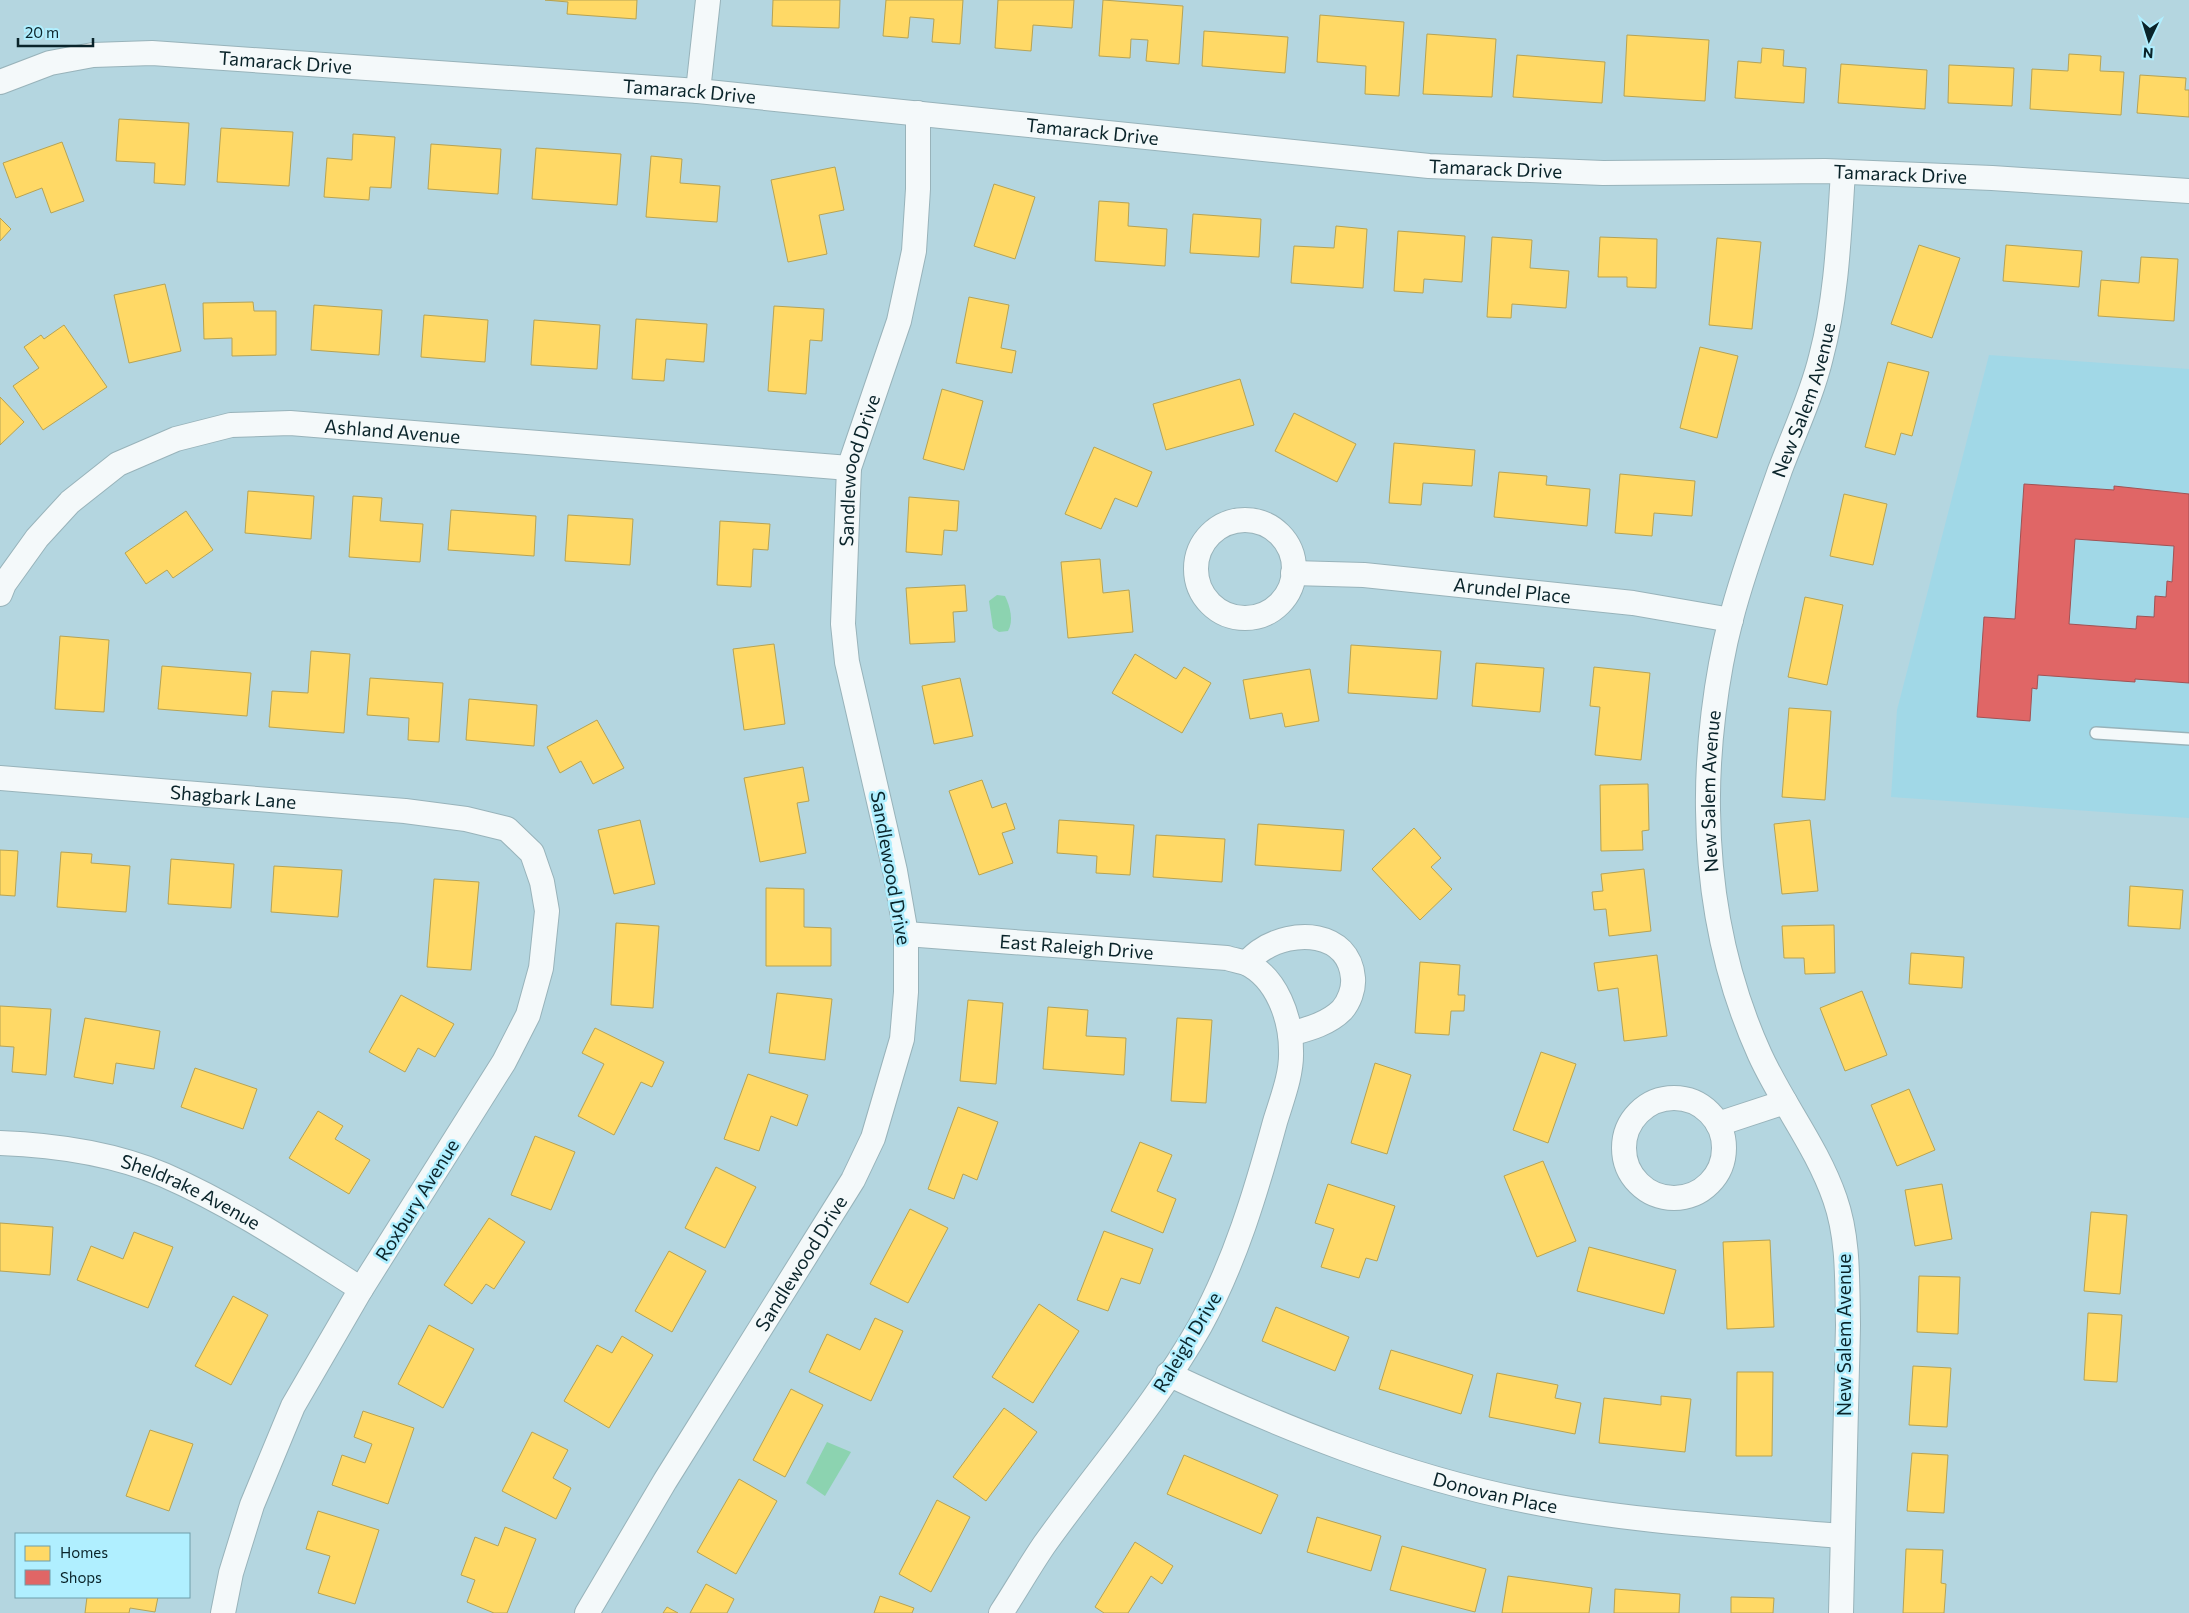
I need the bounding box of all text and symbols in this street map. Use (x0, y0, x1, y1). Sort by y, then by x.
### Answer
scale bar (18, 15, 92, 47)
north arrow (2124, 15, 2174, 65)
text: 20 m (25, 23, 59, 41)
text: N (2142, 45, 2154, 62)
street label: Tamarack Drive (218, 46, 353, 78)
street label: Tamarack Drive (622, 74, 757, 108)
street label: Tamarack Drive (1025, 113, 1160, 149)
street label: Tamarack Drive (1428, 154, 1563, 182)
street label: Tamarack Drive (1833, 159, 1968, 188)
street label: New Salem Avenue (1766, 321, 1839, 480)
street label: Sandlewood Drive (834, 391, 884, 547)
street label: Ashland Avenue (323, 414, 461, 448)
street label: Arundel Place (1452, 572, 1572, 607)
street label: New Salem Avenue (1696, 709, 1725, 873)
street label: Shagbark Lane (169, 780, 297, 813)
street label: Sandlewood Drive (867, 789, 916, 947)
street label: East Raleigh Drive (999, 929, 1154, 963)
street label: Roxbury Avenue (370, 1135, 463, 1265)
street label: Sheldrake Avenue (118, 1149, 265, 1234)
street label: Sandlewood Drive (750, 1191, 852, 1335)
street label: New Salem Avenue (1832, 1254, 1855, 1416)
street label: Raleigh Drive (1148, 1287, 1226, 1396)
street label: Donovan Place (1430, 1467, 1560, 1518)
legend (15, 1533, 190, 1598)
text: Homes (60, 1543, 108, 1561)
text: Shops (60, 1568, 102, 1586)

